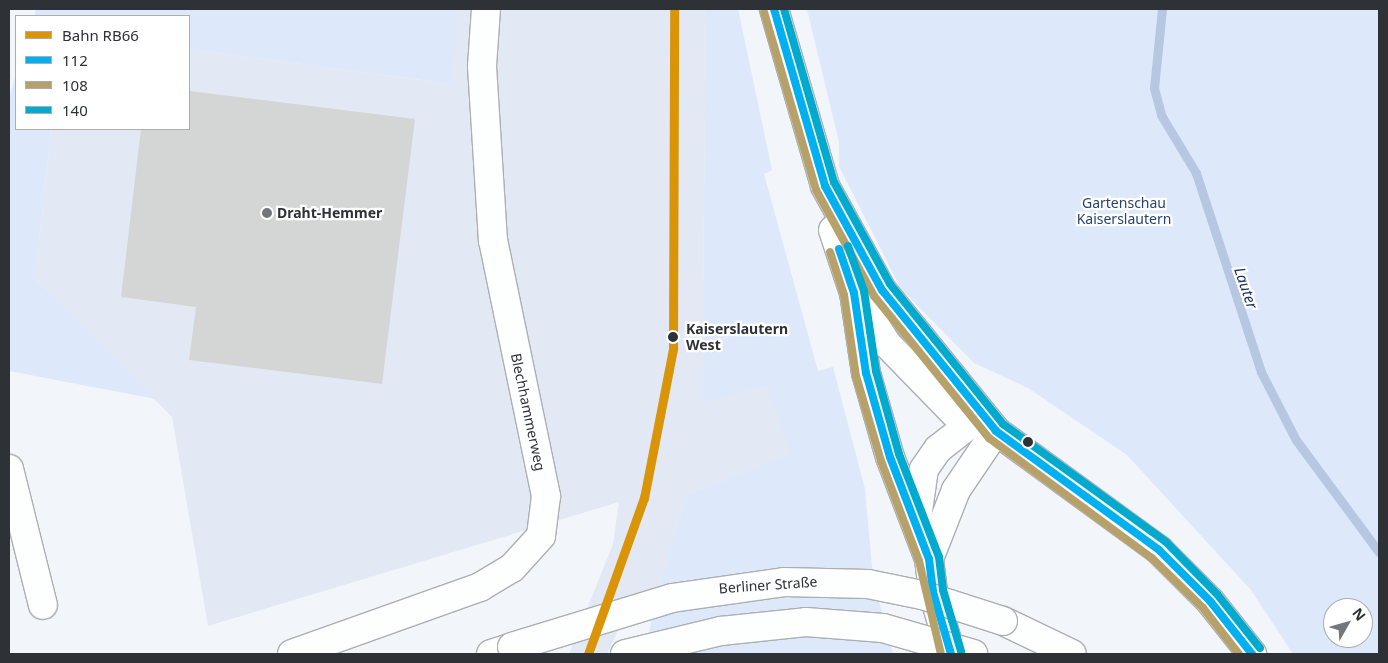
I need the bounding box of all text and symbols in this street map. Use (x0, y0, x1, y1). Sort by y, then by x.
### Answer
legend (15, 15, 190, 130)
text: Bahn RB66 (62, 25, 139, 45)
text: 112 (62, 50, 88, 70)
text: 108 (62, 75, 88, 95)
text: 140 (62, 100, 88, 120)
park label: Gartenschau Kaiserslautern (1077, 195, 1171, 228)
place label: Draht-Hemmer (277, 205, 382, 221)
marker: Draht-Hemmer (261, 207, 273, 219)
water label: Lauter (1231, 265, 1261, 311)
place label: Kaiserslautern West (686, 321, 788, 354)
marker: Kaiserslautern West (664, 328, 682, 346)
street label: Blechhammerweg (507, 352, 549, 472)
unlabelled marker (1023, 437, 1033, 447)
street label: Berliner Straße (718, 573, 818, 597)
north arrow (1323, 598, 1373, 648)
text: N (1348, 604, 1370, 624)

